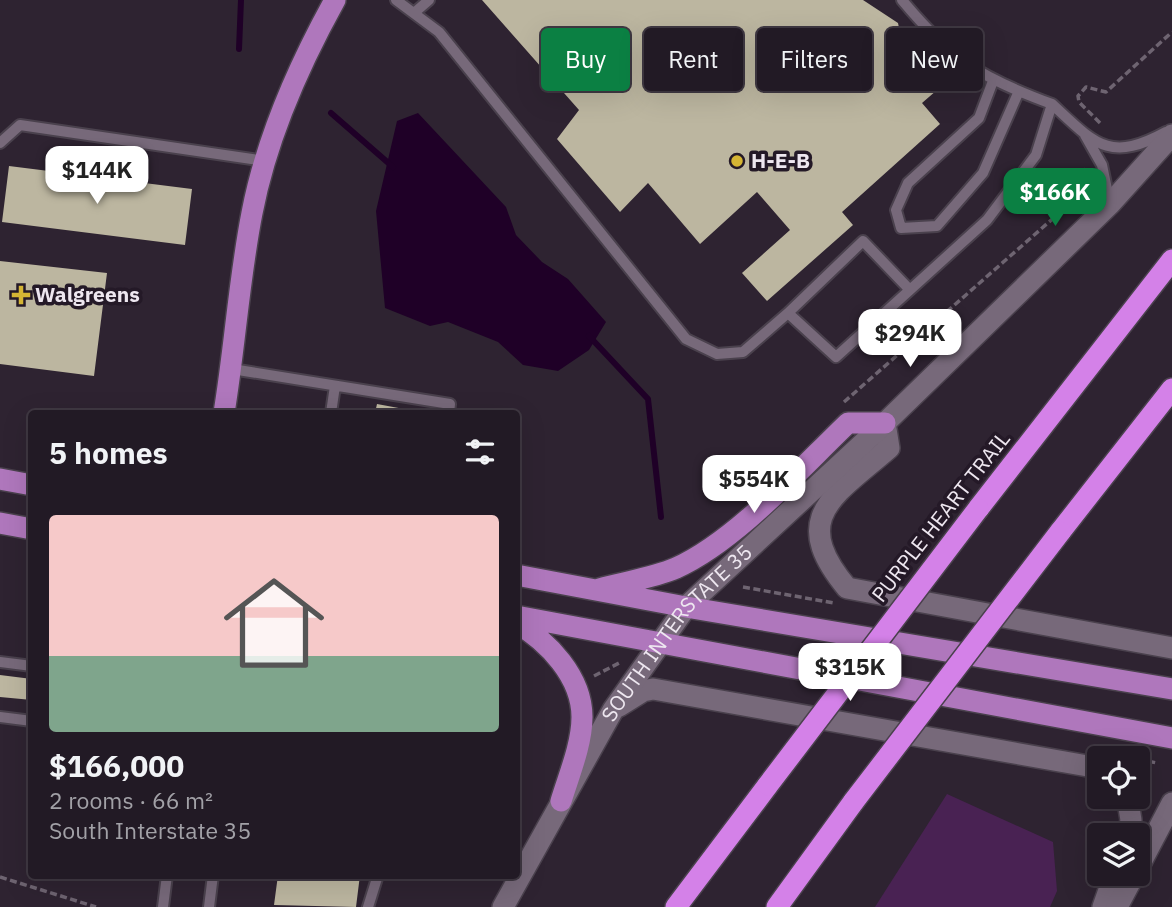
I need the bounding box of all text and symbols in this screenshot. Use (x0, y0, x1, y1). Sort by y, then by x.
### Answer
chip: Buy (541, 28, 630, 91)
chip: Rent (644, 28, 743, 91)
chip: Filters (757, 28, 872, 91)
chip: New (886, 28, 983, 91)
pin: $144K (48, 146, 146, 206)
place label: H-E-B (751, 146, 810, 174)
marker: H-E-B (729, 153, 745, 169)
text: $144K (61, 154, 133, 184)
pin: $166K (1006, 168, 1104, 228)
text: $166K (1019, 176, 1091, 206)
place label: Walgreens (35, 280, 140, 308)
marker: Walgreens (13, 287, 29, 303)
pin: $294K (861, 310, 959, 369)
text: $294K (874, 317, 946, 347)
street label: PURPLE HEART TRAIL (865, 425, 1016, 607)
text: 5 homes (49, 433, 168, 472)
icon: filters (461, 433, 499, 471)
pin: $554K (705, 456, 803, 515)
text: $554K (718, 463, 790, 493)
street label: SOUTH INTERSTATE 35 (594, 538, 758, 726)
icon: home (211, 560, 337, 686)
pin: $315K (801, 644, 899, 703)
text: $315K (814, 651, 886, 681)
text: $166,000 (49, 746, 184, 785)
map controls (1087, 746, 1150, 886)
button: locate (1087, 746, 1150, 809)
text: 2 rooms · 66 m² (49, 785, 213, 815)
text: South Interstate 35 (49, 815, 251, 845)
button: layers (1087, 823, 1150, 886)

